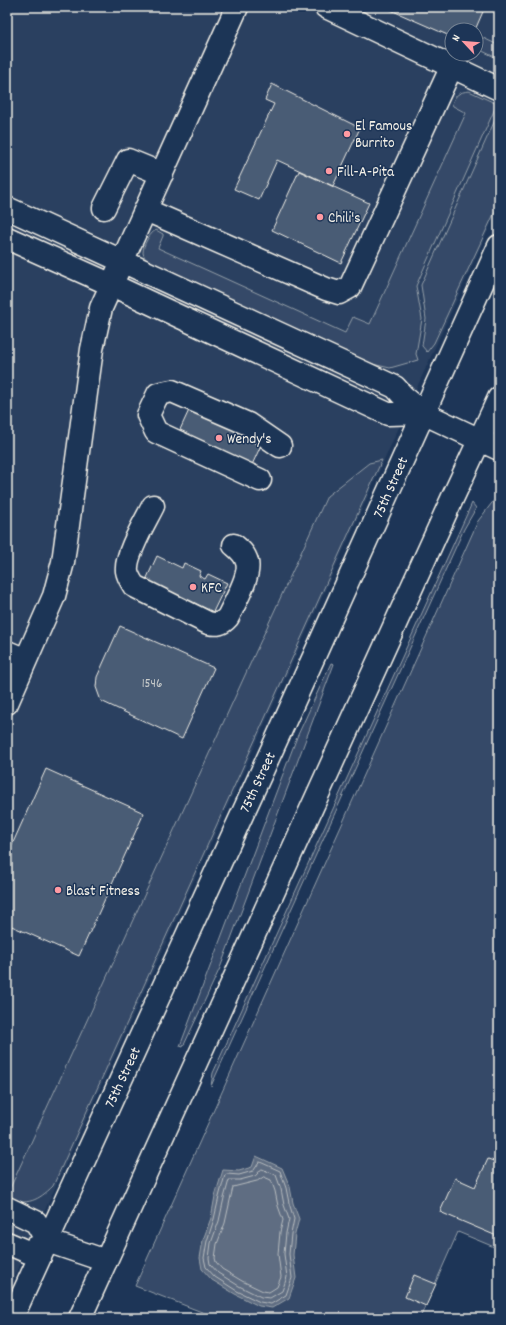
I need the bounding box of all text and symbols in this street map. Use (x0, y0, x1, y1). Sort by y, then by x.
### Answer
north arrow (444, 22, 484, 62)
text: N (448, 32, 465, 44)
place label: El Famous Burrito (355, 116, 412, 155)
marker: El Famous Burrito (342, 129, 352, 139)
place label: Fill-A-Pita (337, 162, 395, 184)
marker: Fill-A-Pita (324, 166, 334, 176)
place label: Chili's (328, 208, 361, 230)
marker: Chili's (315, 212, 325, 222)
place label: Wendy's (227, 429, 272, 451)
marker: Wendy's (214, 433, 224, 443)
street label: 75th Street (369, 453, 415, 522)
place label: KFC (201, 578, 222, 600)
marker: KFC (188, 582, 198, 592)
house number: 1546 (142, 675, 162, 694)
street label: 75th Street (235, 748, 283, 817)
place label: Blast Fitness (66, 881, 140, 903)
marker: Blast Fitness (53, 885, 63, 895)
street label: 75th Street (100, 1043, 148, 1112)

